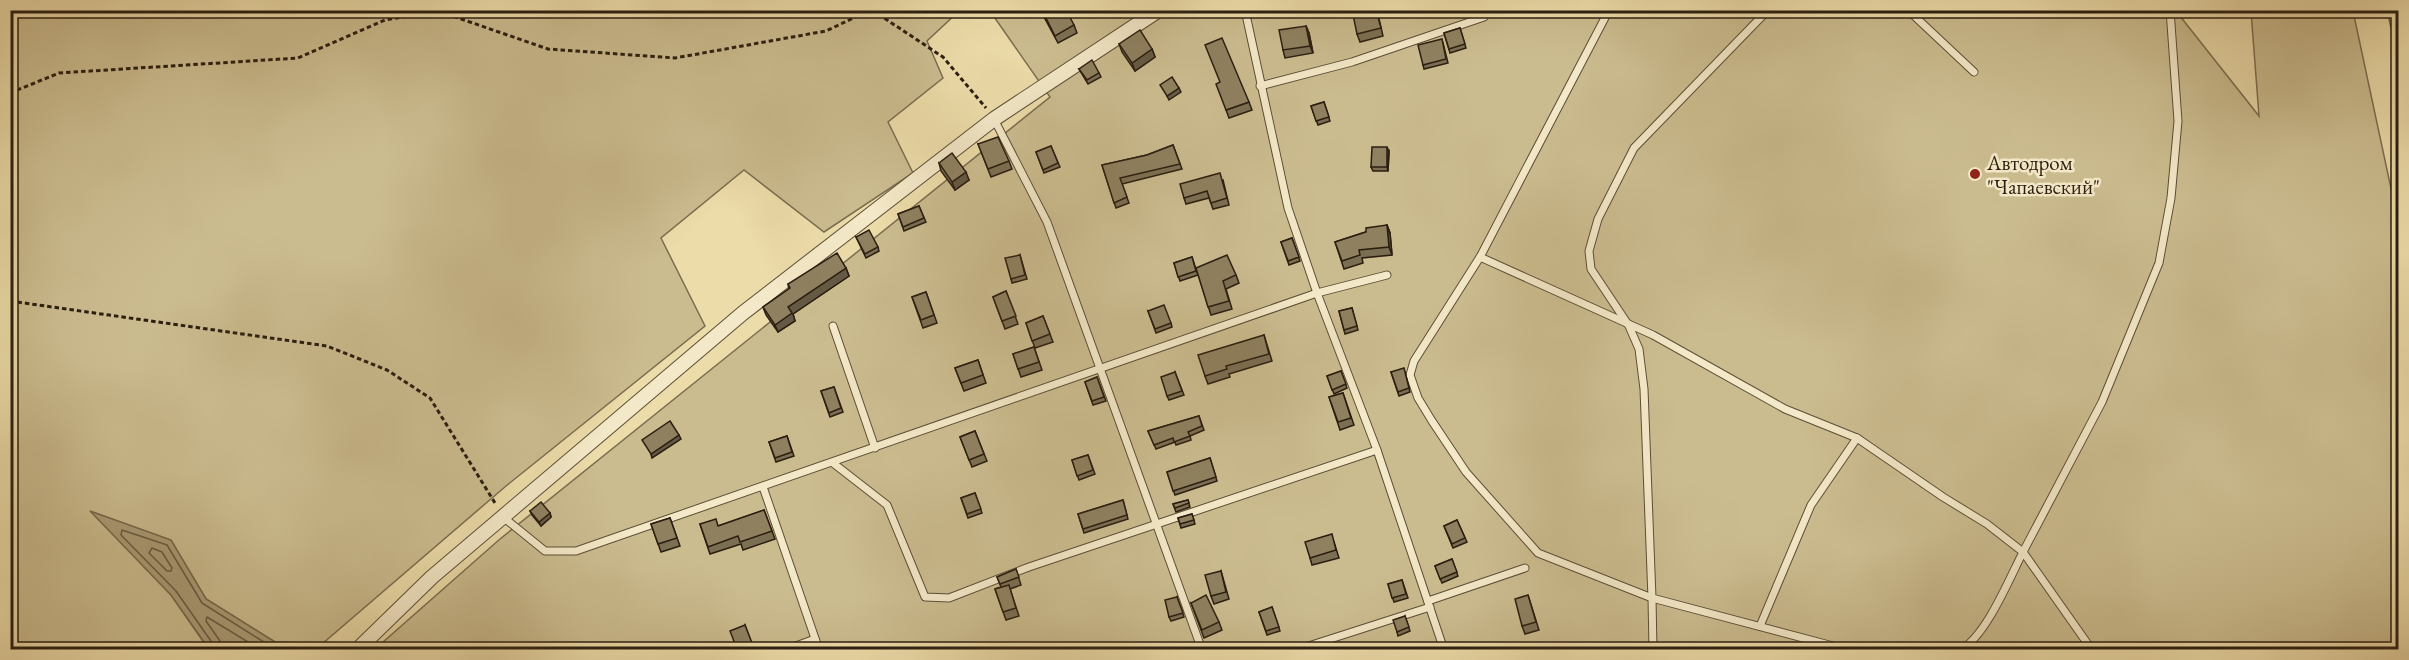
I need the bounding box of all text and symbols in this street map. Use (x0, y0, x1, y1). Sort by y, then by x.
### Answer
place label: Автодром "Чапаевский" (1986, 149, 2100, 200)
marker: Автодром "Чапаевский" (1968, 167, 1982, 181)

